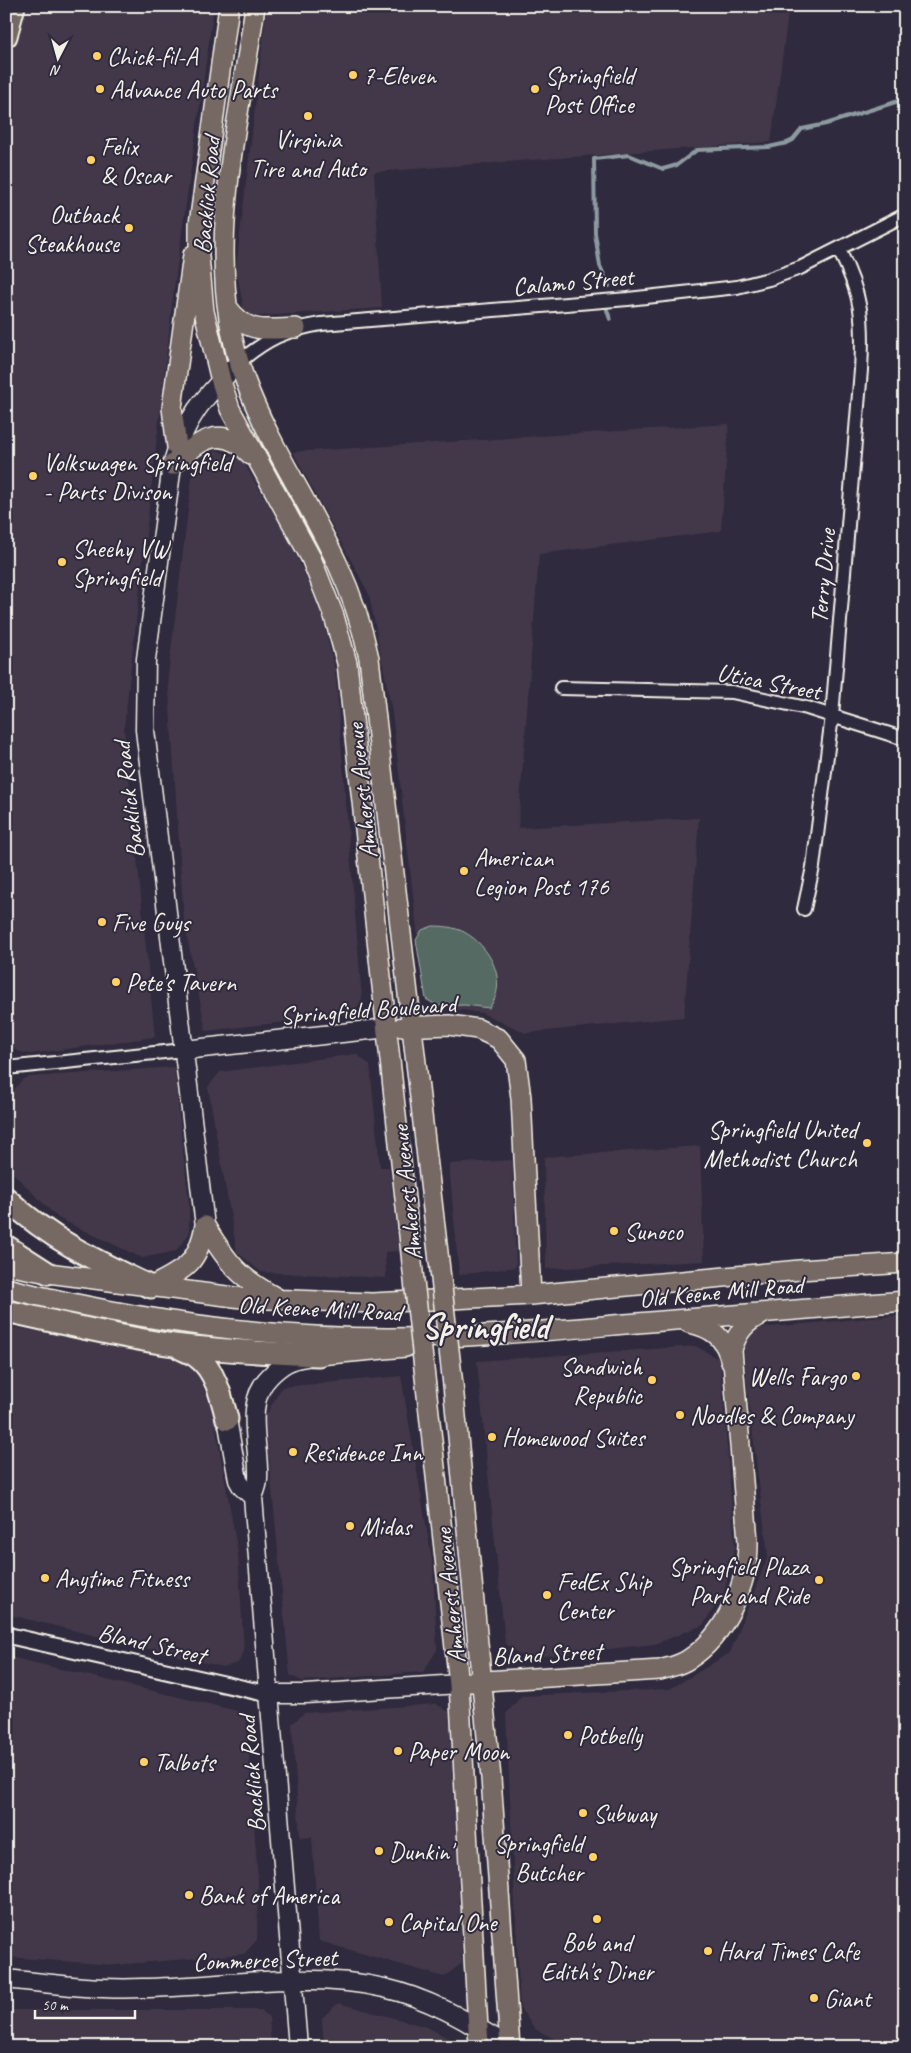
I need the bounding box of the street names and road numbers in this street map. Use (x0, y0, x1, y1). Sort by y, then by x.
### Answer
street label: Backlick Road (186, 132, 228, 255)
street label: Calamo Street (511, 261, 638, 303)
street label: Terry Drive (803, 526, 843, 625)
street label: Utica Street (714, 656, 826, 708)
street label: Amherst Avenue (339, 720, 385, 860)
street label: Backlick Road (106, 736, 152, 860)
street label: Springfield Boulevard (279, 988, 461, 1032)
street label: Amherst Avenue (384, 1122, 430, 1262)
street label: Old Keene Mill Road (638, 1269, 808, 1315)
street label: Old Keene Mill Road (237, 1289, 406, 1329)
street label: Amherst Avenue (427, 1525, 473, 1665)
street label: Bland Street (95, 1616, 212, 1673)
street label: Bland Street (492, 1635, 606, 1673)
street label: Backlick Road (231, 1711, 273, 1834)
street label: Commerce Street (192, 1941, 340, 1979)

